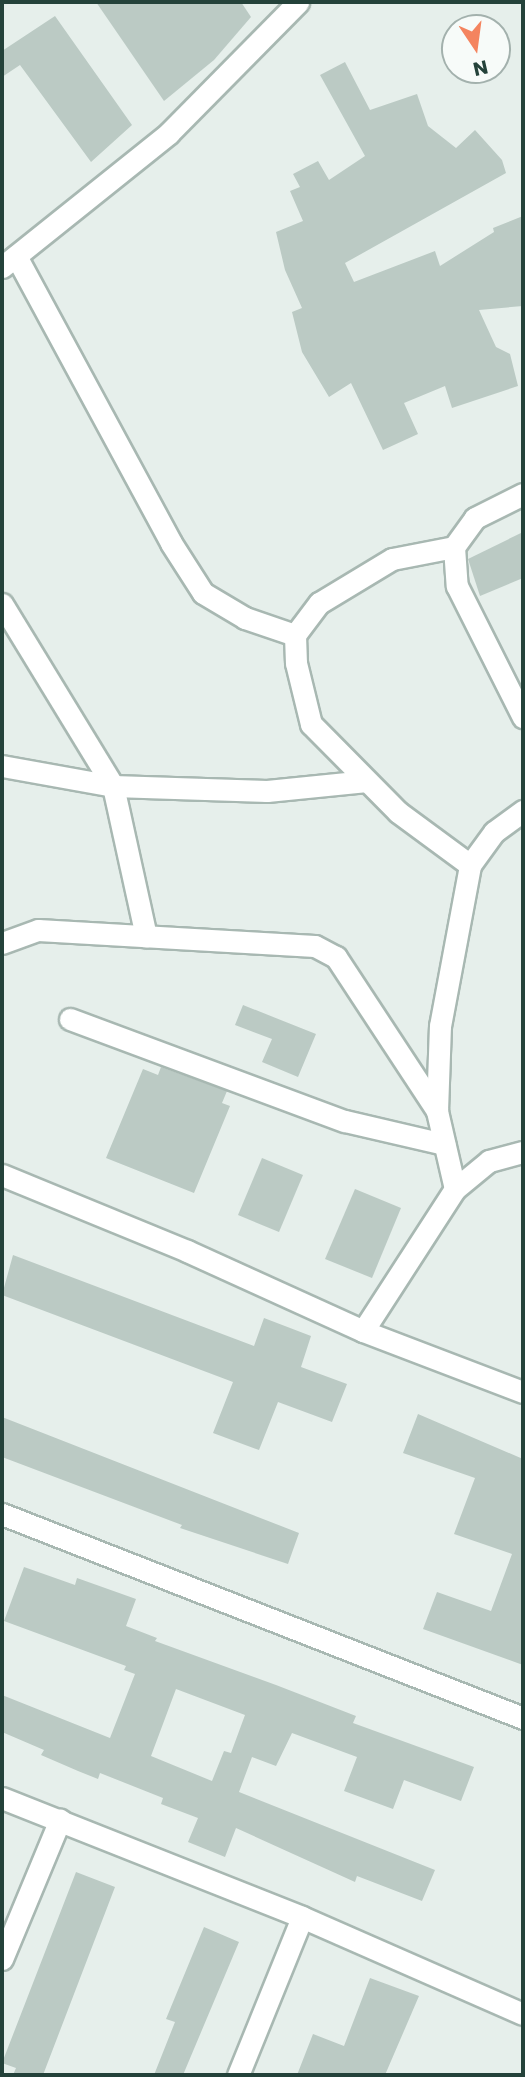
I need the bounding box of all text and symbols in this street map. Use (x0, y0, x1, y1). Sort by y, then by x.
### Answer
north arrow (441, 14, 511, 84)
text: N (470, 53, 490, 83)

